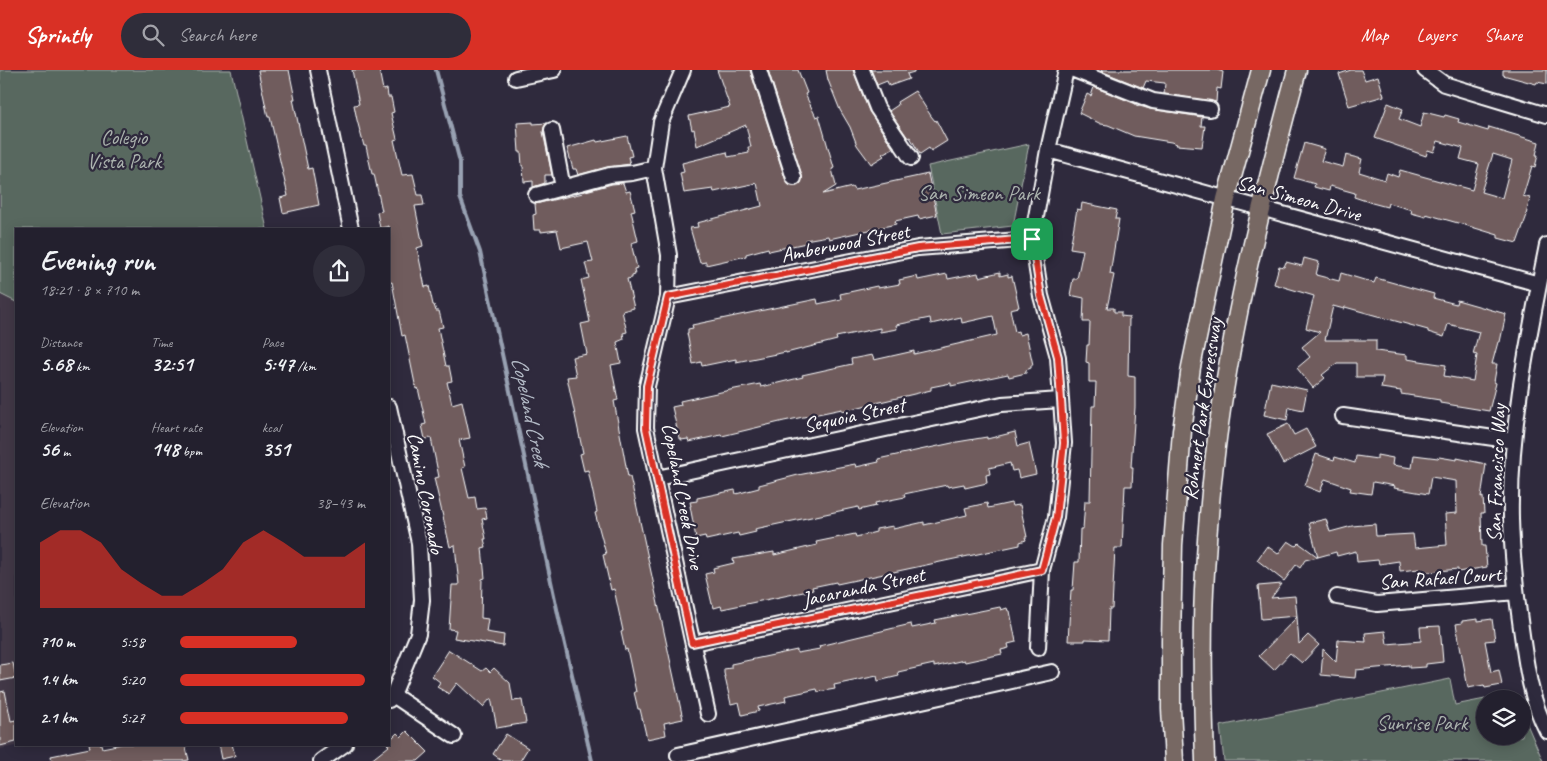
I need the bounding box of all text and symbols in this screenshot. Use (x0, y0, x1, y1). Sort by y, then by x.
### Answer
search box (121, 13, 471, 58)
text: Sprintly (25, 20, 91, 50)
icon: search (139, 21, 167, 49)
text: Search here (179, 23, 256, 47)
text: Map (1361, 24, 1389, 46)
text: Layers (1417, 24, 1456, 46)
text: Share (1484, 24, 1522, 46)
park label: Colegio Vista Park (87, 124, 164, 174)
street label: San Simeon Drive (1234, 169, 1365, 227)
park label: San Simeon Park (918, 180, 1041, 206)
street label: Amberwood Street (779, 217, 913, 268)
pin (1011, 218, 1053, 260)
icon: arrive (1018, 225, 1046, 253)
text: Evening run (40, 243, 155, 278)
button: share (313, 245, 365, 297)
text: 18:21 · 8 × 710 m (40, 280, 139, 300)
street label: Rohnert Park Expressway (1176, 315, 1228, 502)
text: Distance (40, 334, 82, 351)
text: Time (151, 334, 172, 351)
text: Pace (262, 334, 284, 351)
text: 5.68 (40, 351, 73, 377)
text: 32:51 (151, 351, 193, 377)
text: 5:47 (262, 351, 294, 377)
water label: Copeland Creek (505, 354, 556, 472)
text: km (73, 358, 90, 375)
text: /km (294, 358, 316, 375)
street label: Sequoia Street (801, 391, 910, 438)
street label: San Francisco Way (1481, 402, 1511, 542)
text: Elevation (40, 419, 83, 436)
text: Heart rate (151, 419, 202, 436)
text: kcal (262, 419, 281, 436)
street label: Copeland Creek Drive (656, 421, 710, 573)
street label: Camino Coronado (402, 430, 451, 557)
text: 56 (40, 436, 59, 462)
text: 148 (151, 436, 179, 462)
text: 351 (262, 436, 290, 462)
text: m (59, 443, 70, 460)
text: bpm (179, 443, 202, 460)
text: Elevation (40, 493, 89, 513)
text: 38–43 m (316, 493, 365, 513)
street label: Jacaranda Street (798, 561, 929, 613)
street label: San Rafael Court (1378, 561, 1504, 595)
text: 710 m (40, 632, 75, 652)
text: 5:58 (120, 632, 145, 652)
text: 1.4 km (40, 670, 77, 690)
text: 5:20 (120, 670, 145, 690)
map controls (1476, 690, 1531, 745)
button: layers (1476, 690, 1531, 745)
text: 2.1 km (40, 708, 77, 728)
text: 5:27 (120, 708, 145, 728)
park label: Sunrise Park (1377, 710, 1469, 736)

